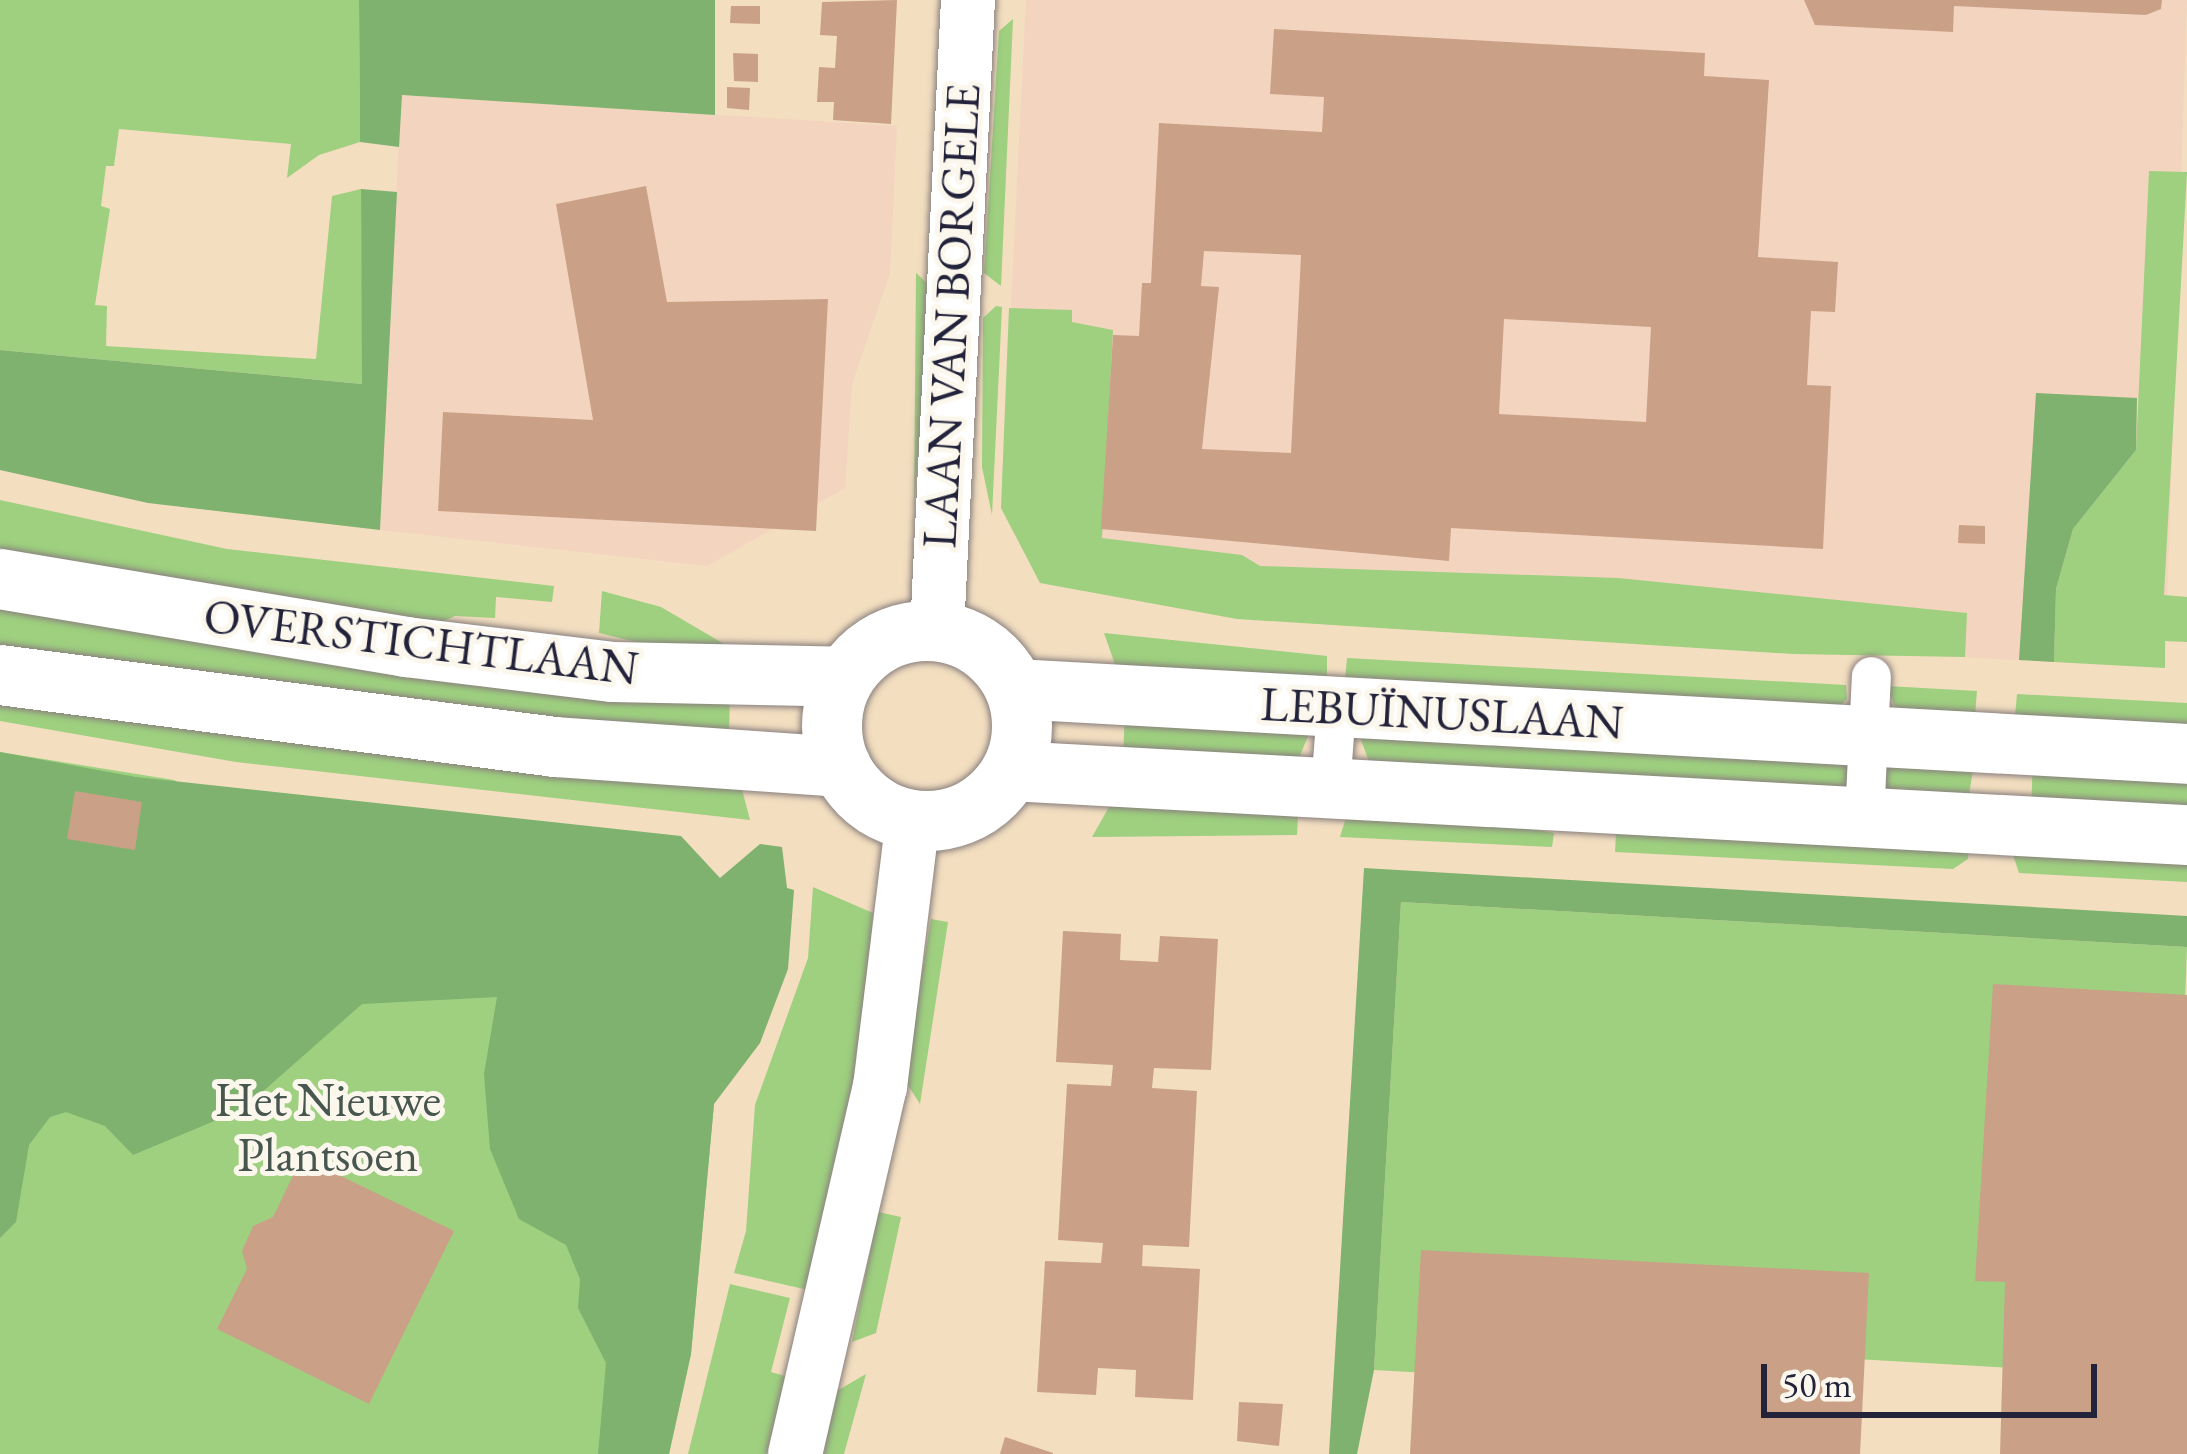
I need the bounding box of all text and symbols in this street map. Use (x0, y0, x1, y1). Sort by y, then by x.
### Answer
street label: LAAN VAN BORGELE (910, 82, 992, 550)
street label: OVERSTICHTLAAN (201, 587, 641, 697)
street label: LEBUÏNUSLAAN (1259, 675, 1625, 751)
park label: Het Nieuwe Plantsoen (215, 1070, 441, 1183)
scale bar (1767, 1340, 2103, 1414)
text: 50 m (1782, 1361, 1852, 1408)

